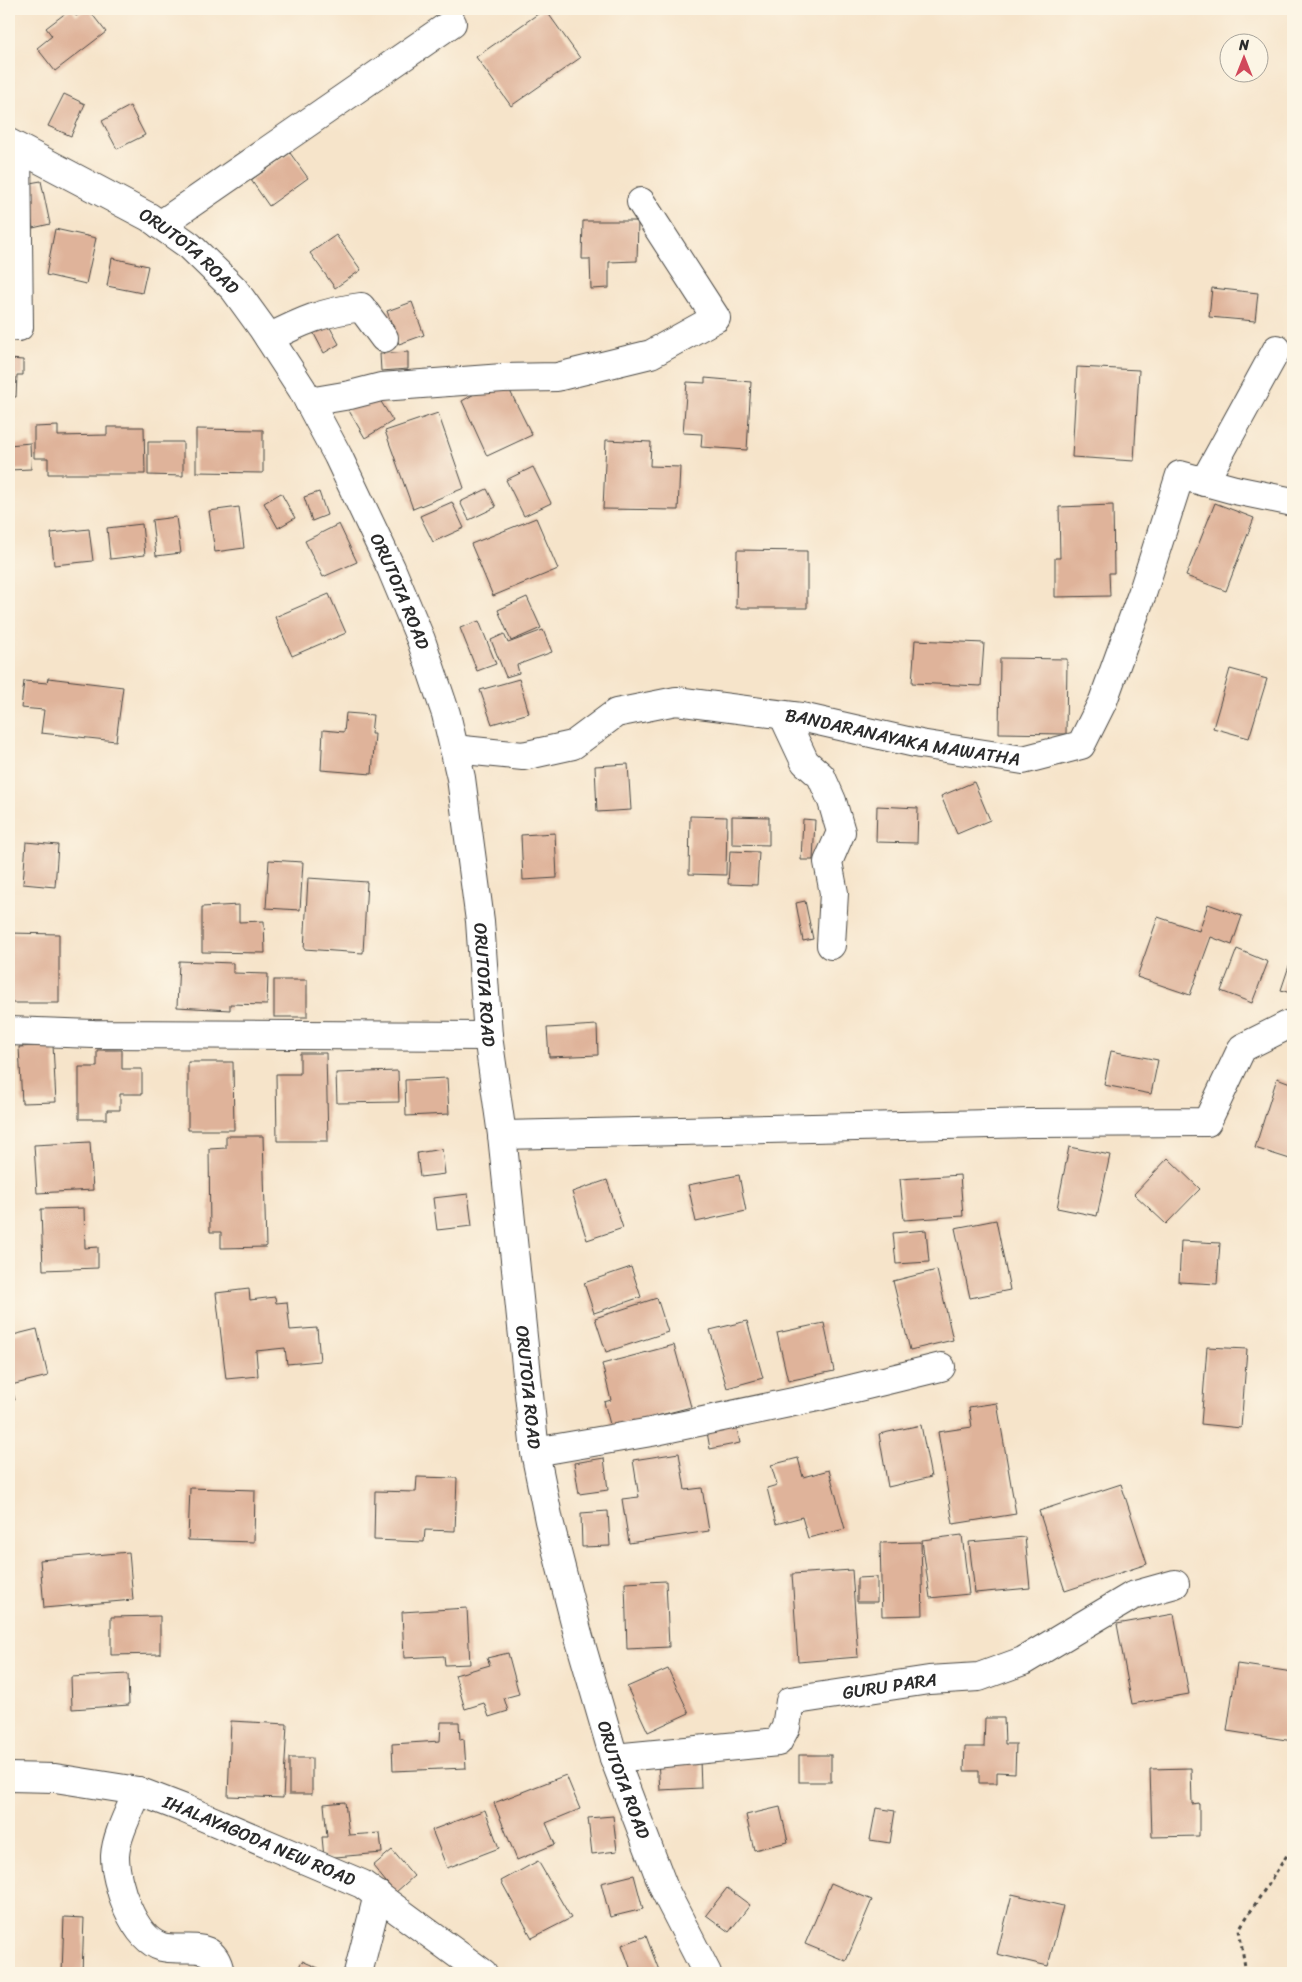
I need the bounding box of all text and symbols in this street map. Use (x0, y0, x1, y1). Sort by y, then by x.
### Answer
north arrow (1220, 32, 1270, 82)
text: N (1238, 33, 1249, 58)
street label: ORUTOTA ROAD (133, 198, 247, 303)
street label: ORUTOTA ROAD (361, 528, 439, 654)
street label: BANDARANAYAKA MAWATHA (783, 699, 1022, 775)
street label: ORUTOTA ROAD (464, 922, 505, 1049)
street label: ORUTOTA ROAD (506, 1324, 551, 1451)
street label: GURU PARA (840, 1664, 938, 1709)
street label: ORUTOTA ROAD (588, 1717, 660, 1844)
street label: IHALAYAGODA NEW ROAD (157, 1786, 361, 1896)

